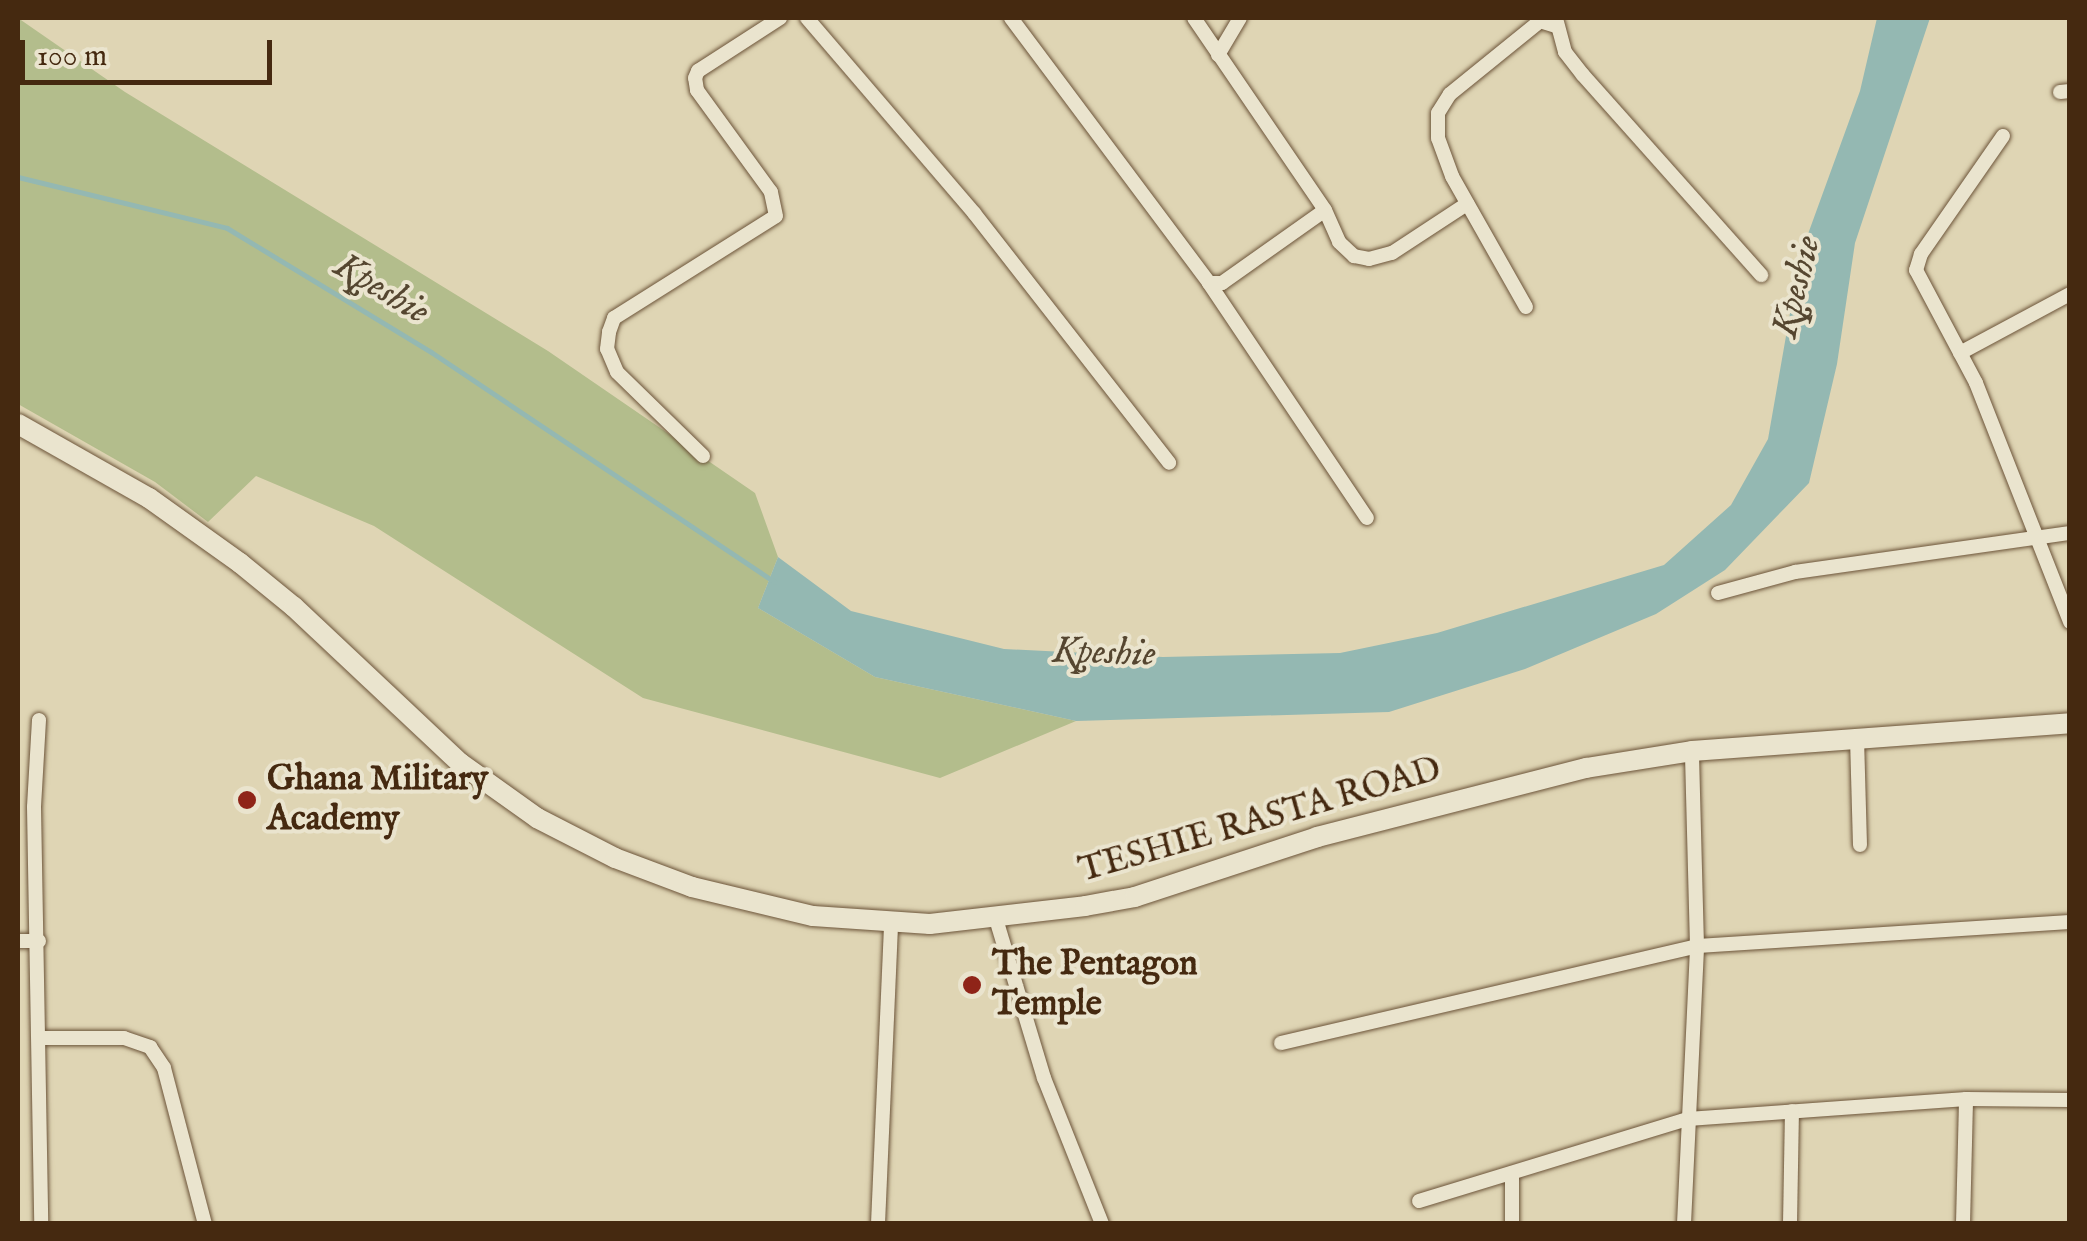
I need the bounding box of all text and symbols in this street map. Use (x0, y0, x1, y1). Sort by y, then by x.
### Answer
scale bar (25, 20, 278, 82)
text: 100 m (37, 38, 107, 76)
water label: Kpeshie (1763, 232, 1833, 342)
water label: Kpeshie (325, 244, 437, 336)
water label: Kpeshie (1052, 629, 1156, 679)
street label: TESHIE RASTA ROAD (1074, 749, 1446, 893)
place label: Ghana Military Academy (267, 759, 488, 841)
marker: Ghana Military Academy (236, 789, 258, 811)
place label: The Pentagon Temple (992, 944, 1198, 1026)
marker: The Pentagon Temple (961, 974, 983, 996)

